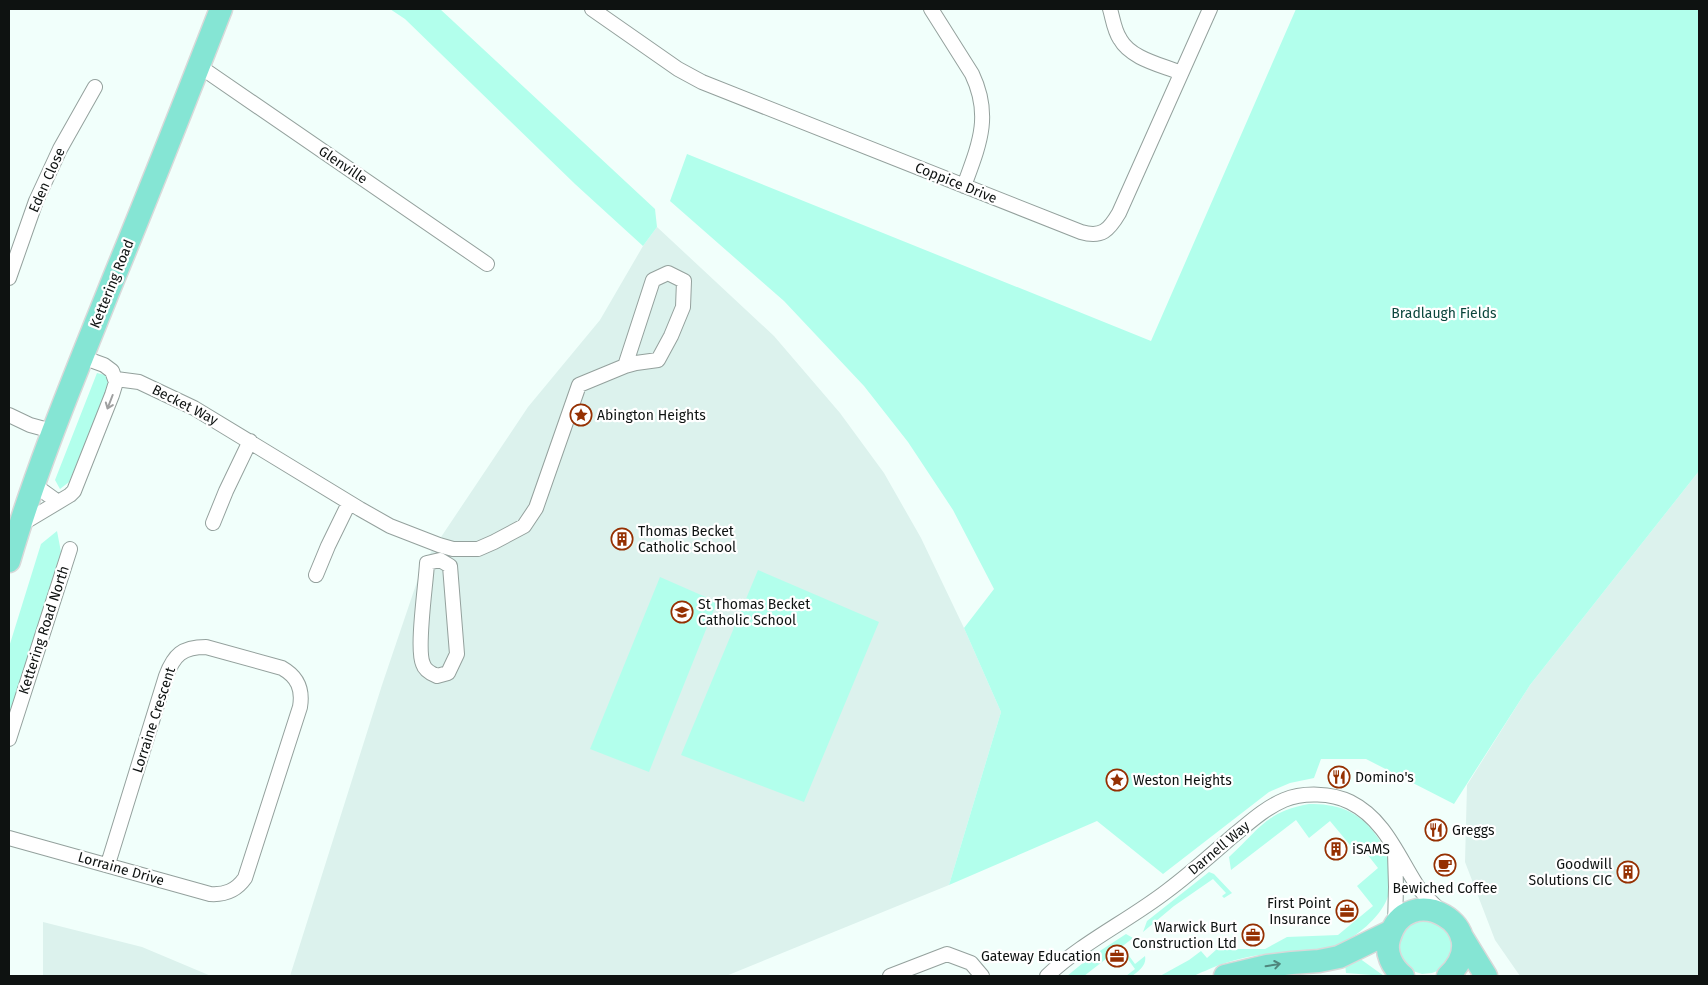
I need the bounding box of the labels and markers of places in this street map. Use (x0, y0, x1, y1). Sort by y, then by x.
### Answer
place icon: Abington Heights (569, 403, 593, 427)
place label: Abington Heights (597, 407, 706, 424)
place label: Thomas Becket Catholic School (638, 523, 736, 556)
building icon: Thomas Becket Catholic School (610, 527, 634, 551)
place label: St Thomas Becket Catholic School (698, 596, 811, 629)
school or university icon: St Thomas Becket Catholic School (670, 600, 694, 624)
restaurant icon: Domino's (1327, 765, 1351, 789)
place icon: Weston Heights (1105, 768, 1129, 792)
place label: Domino's (1355, 769, 1414, 786)
place label: Weston Heights (1133, 772, 1232, 789)
restaurant icon: Greggs (1424, 818, 1448, 842)
place label: Greggs (1452, 822, 1495, 839)
building icon: iSAMS (1324, 837, 1348, 861)
place label: iSAMS (1352, 841, 1390, 858)
cafe icon: Bewiched Coffee (1433, 853, 1457, 877)
place label: Goodwill Solutions CIC (1529, 856, 1612, 889)
building icon: Goodwill Solutions CIC (1616, 860, 1640, 884)
place label: Bewiched Coffee (1393, 880, 1497, 897)
place label: First Point Insurance (1267, 895, 1332, 928)
office icon: First Point Insurance (1335, 899, 1359, 923)
place label: Warwick Burt Construction Ltd (1132, 919, 1238, 952)
office icon: Warwick Burt Construction Ltd (1241, 923, 1265, 947)
office icon: Gateway Education (1105, 944, 1129, 968)
place label: Gateway Education (981, 948, 1101, 965)

